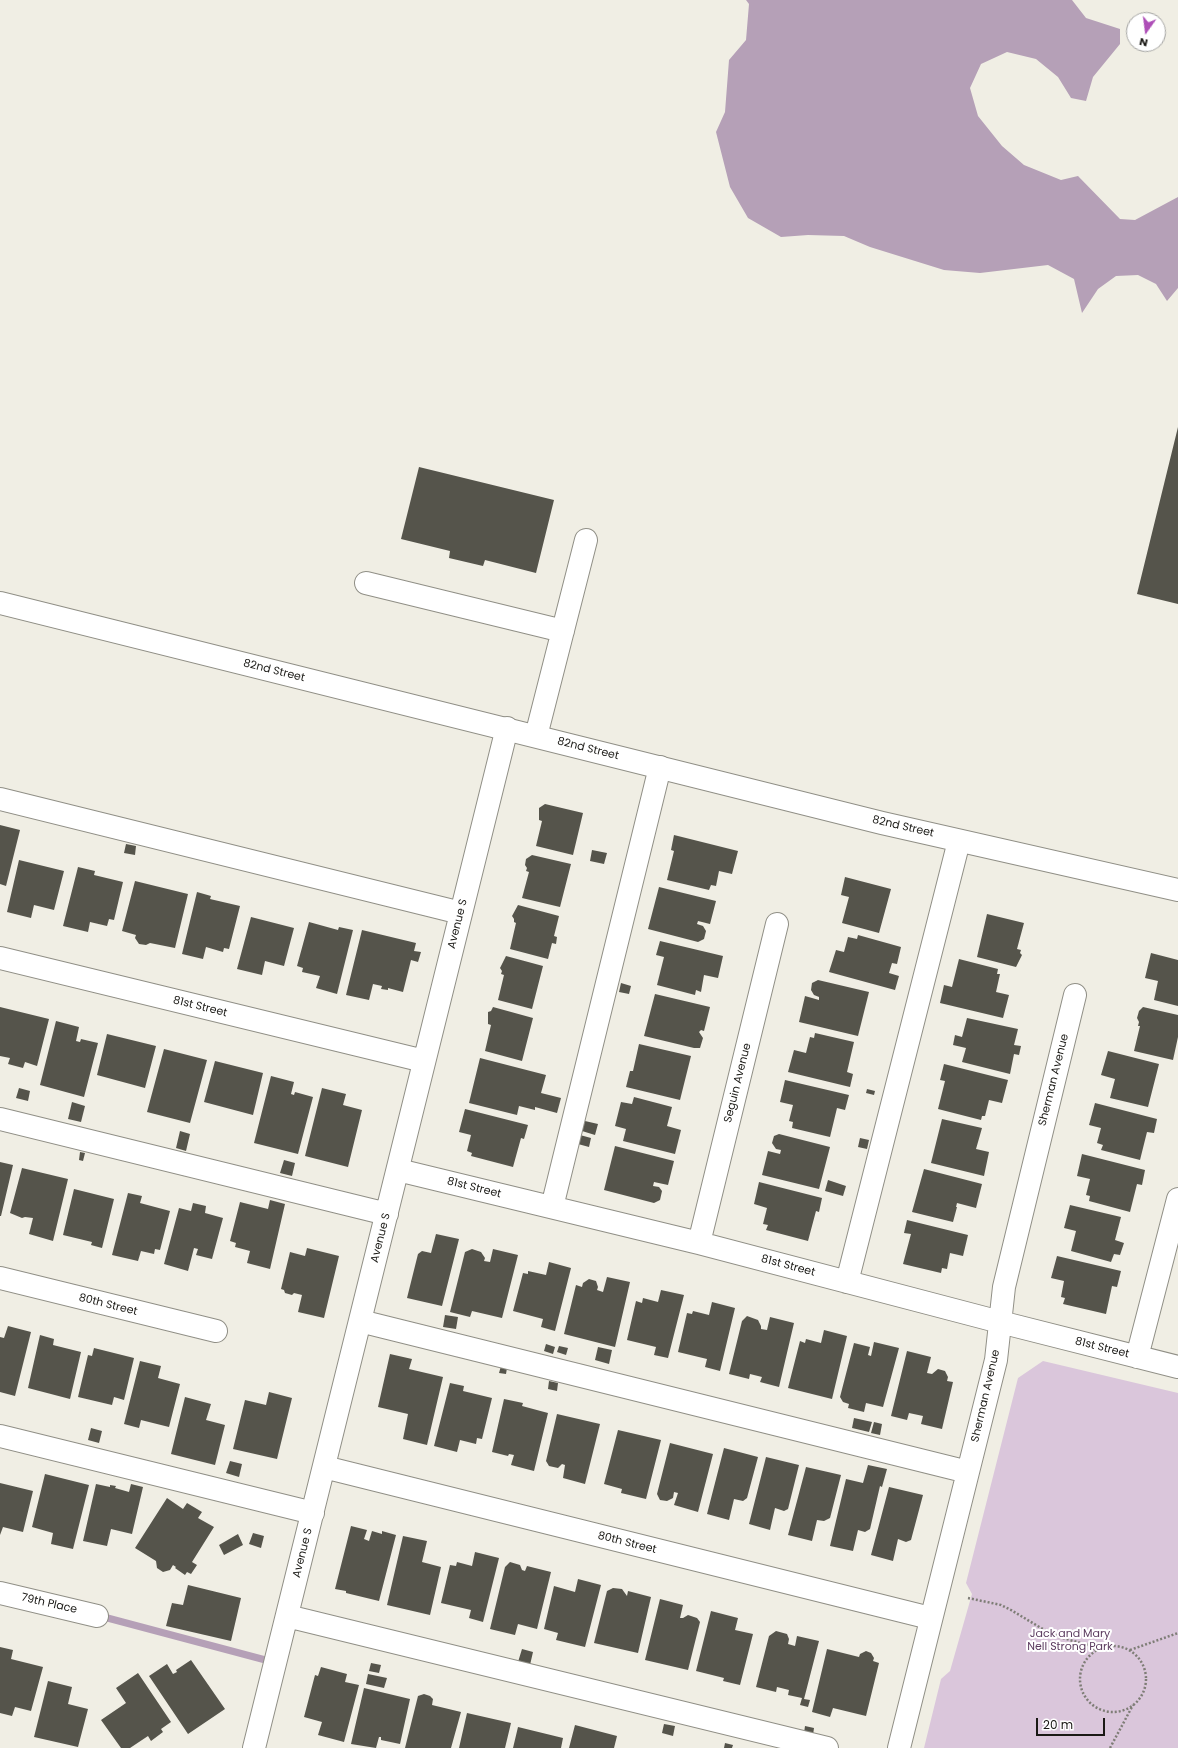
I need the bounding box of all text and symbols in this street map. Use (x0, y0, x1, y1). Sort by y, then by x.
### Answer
north arrow (1126, 12, 1166, 52)
text: N (1137, 34, 1149, 51)
street label: 82nd Street (242, 657, 306, 685)
street label: 82nd Street (556, 735, 620, 763)
street label: 82nd Street (871, 813, 935, 841)
street label: Avenue S (445, 898, 471, 950)
street label: 81st Street (172, 994, 228, 1020)
street label: Sherman Avenue (1036, 1033, 1072, 1127)
street label: Seguin Avenue (722, 1042, 754, 1124)
street label: 81st Street (446, 1175, 502, 1201)
street label: Avenue S (368, 1212, 394, 1264)
street label: 81st Street (760, 1252, 816, 1280)
street label: 80th Street (77, 1291, 139, 1319)
street label: 81st Street (1074, 1335, 1130, 1361)
street label: Sherman Avenue (969, 1348, 1003, 1444)
street label: Avenue S (290, 1527, 316, 1579)
street label: 80th Street (596, 1529, 658, 1557)
street label: 79th Place (20, 1591, 78, 1617)
park label: Jack and Mary Nell Strong Park (1027, 1627, 1113, 1653)
scale bar (1038, 1710, 1107, 1736)
text: 20 m (1043, 1716, 1073, 1733)

